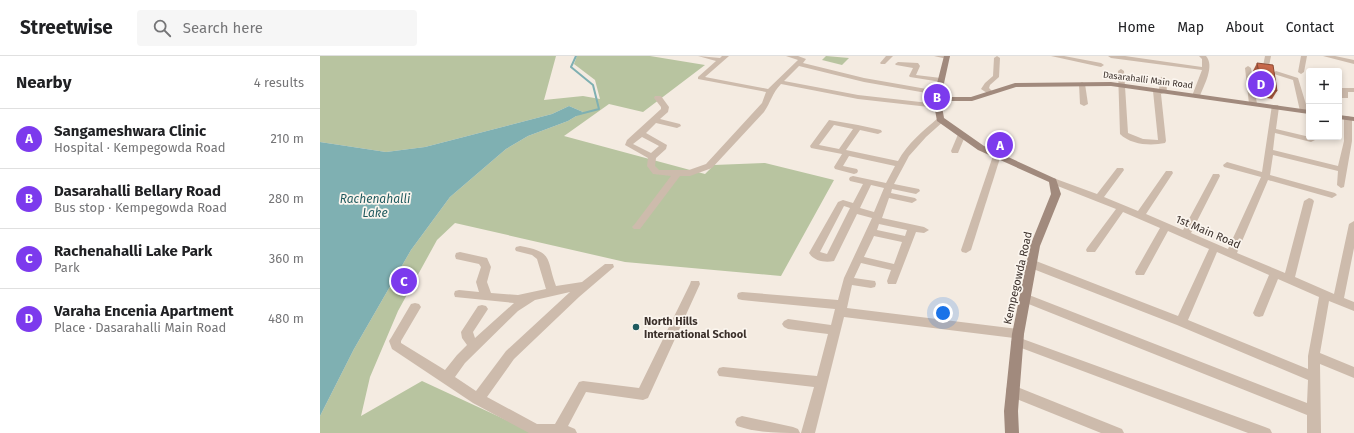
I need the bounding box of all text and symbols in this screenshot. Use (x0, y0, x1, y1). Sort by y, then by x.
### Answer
search box (137, 10, 417, 46)
text: Streetwise (20, 16, 113, 39)
icon: search (151, 17, 173, 39)
text: Search here (183, 19, 263, 37)
text: Home (1118, 19, 1155, 36)
text: Map (1177, 19, 1204, 36)
text: About (1226, 19, 1264, 36)
text: Contact (1286, 19, 1334, 36)
map controls (1306, 68, 1342, 140)
button: + (1306, 68, 1342, 104)
pin: D (1248, 69, 1274, 99)
street label: Dasarahalli Main Road (1102, 70, 1194, 90)
text: Nearby (16, 72, 71, 93)
text: 4 results (254, 75, 304, 90)
pin: B (924, 82, 950, 112)
button: − (1306, 104, 1342, 140)
text: Sangameshwara Clinic (54, 122, 206, 140)
pin: A (987, 130, 1013, 160)
text: A (25, 131, 33, 146)
text: 210 m (270, 131, 304, 146)
text: Hospital · Kempegowda Road (54, 140, 226, 155)
text: Dasarahalli Bellary Road (54, 182, 221, 200)
text: B (25, 191, 33, 206)
text: 280 m (269, 191, 304, 206)
water label: Rachenahalli Lake (340, 192, 411, 220)
text: Bus stop · Kempegowda Road (54, 200, 227, 215)
street label: 1st Main Road (1174, 213, 1242, 251)
street label: Kempegowda Road (1001, 230, 1035, 326)
text: Rachenahalli Lake Park (54, 242, 212, 260)
text: C (25, 251, 33, 266)
text: 360 m (269, 251, 304, 266)
text: Park (54, 260, 80, 275)
pin: C (391, 266, 417, 296)
text: Varaha Encenia Apartment (54, 302, 234, 320)
your location (933, 303, 953, 323)
text: D (25, 311, 33, 326)
text: 480 m (268, 311, 304, 326)
place label: North Hills International School (644, 315, 747, 341)
text: Place · Dasarahalli Main Road (54, 320, 226, 335)
marker: North Hills International School (631, 322, 641, 332)

